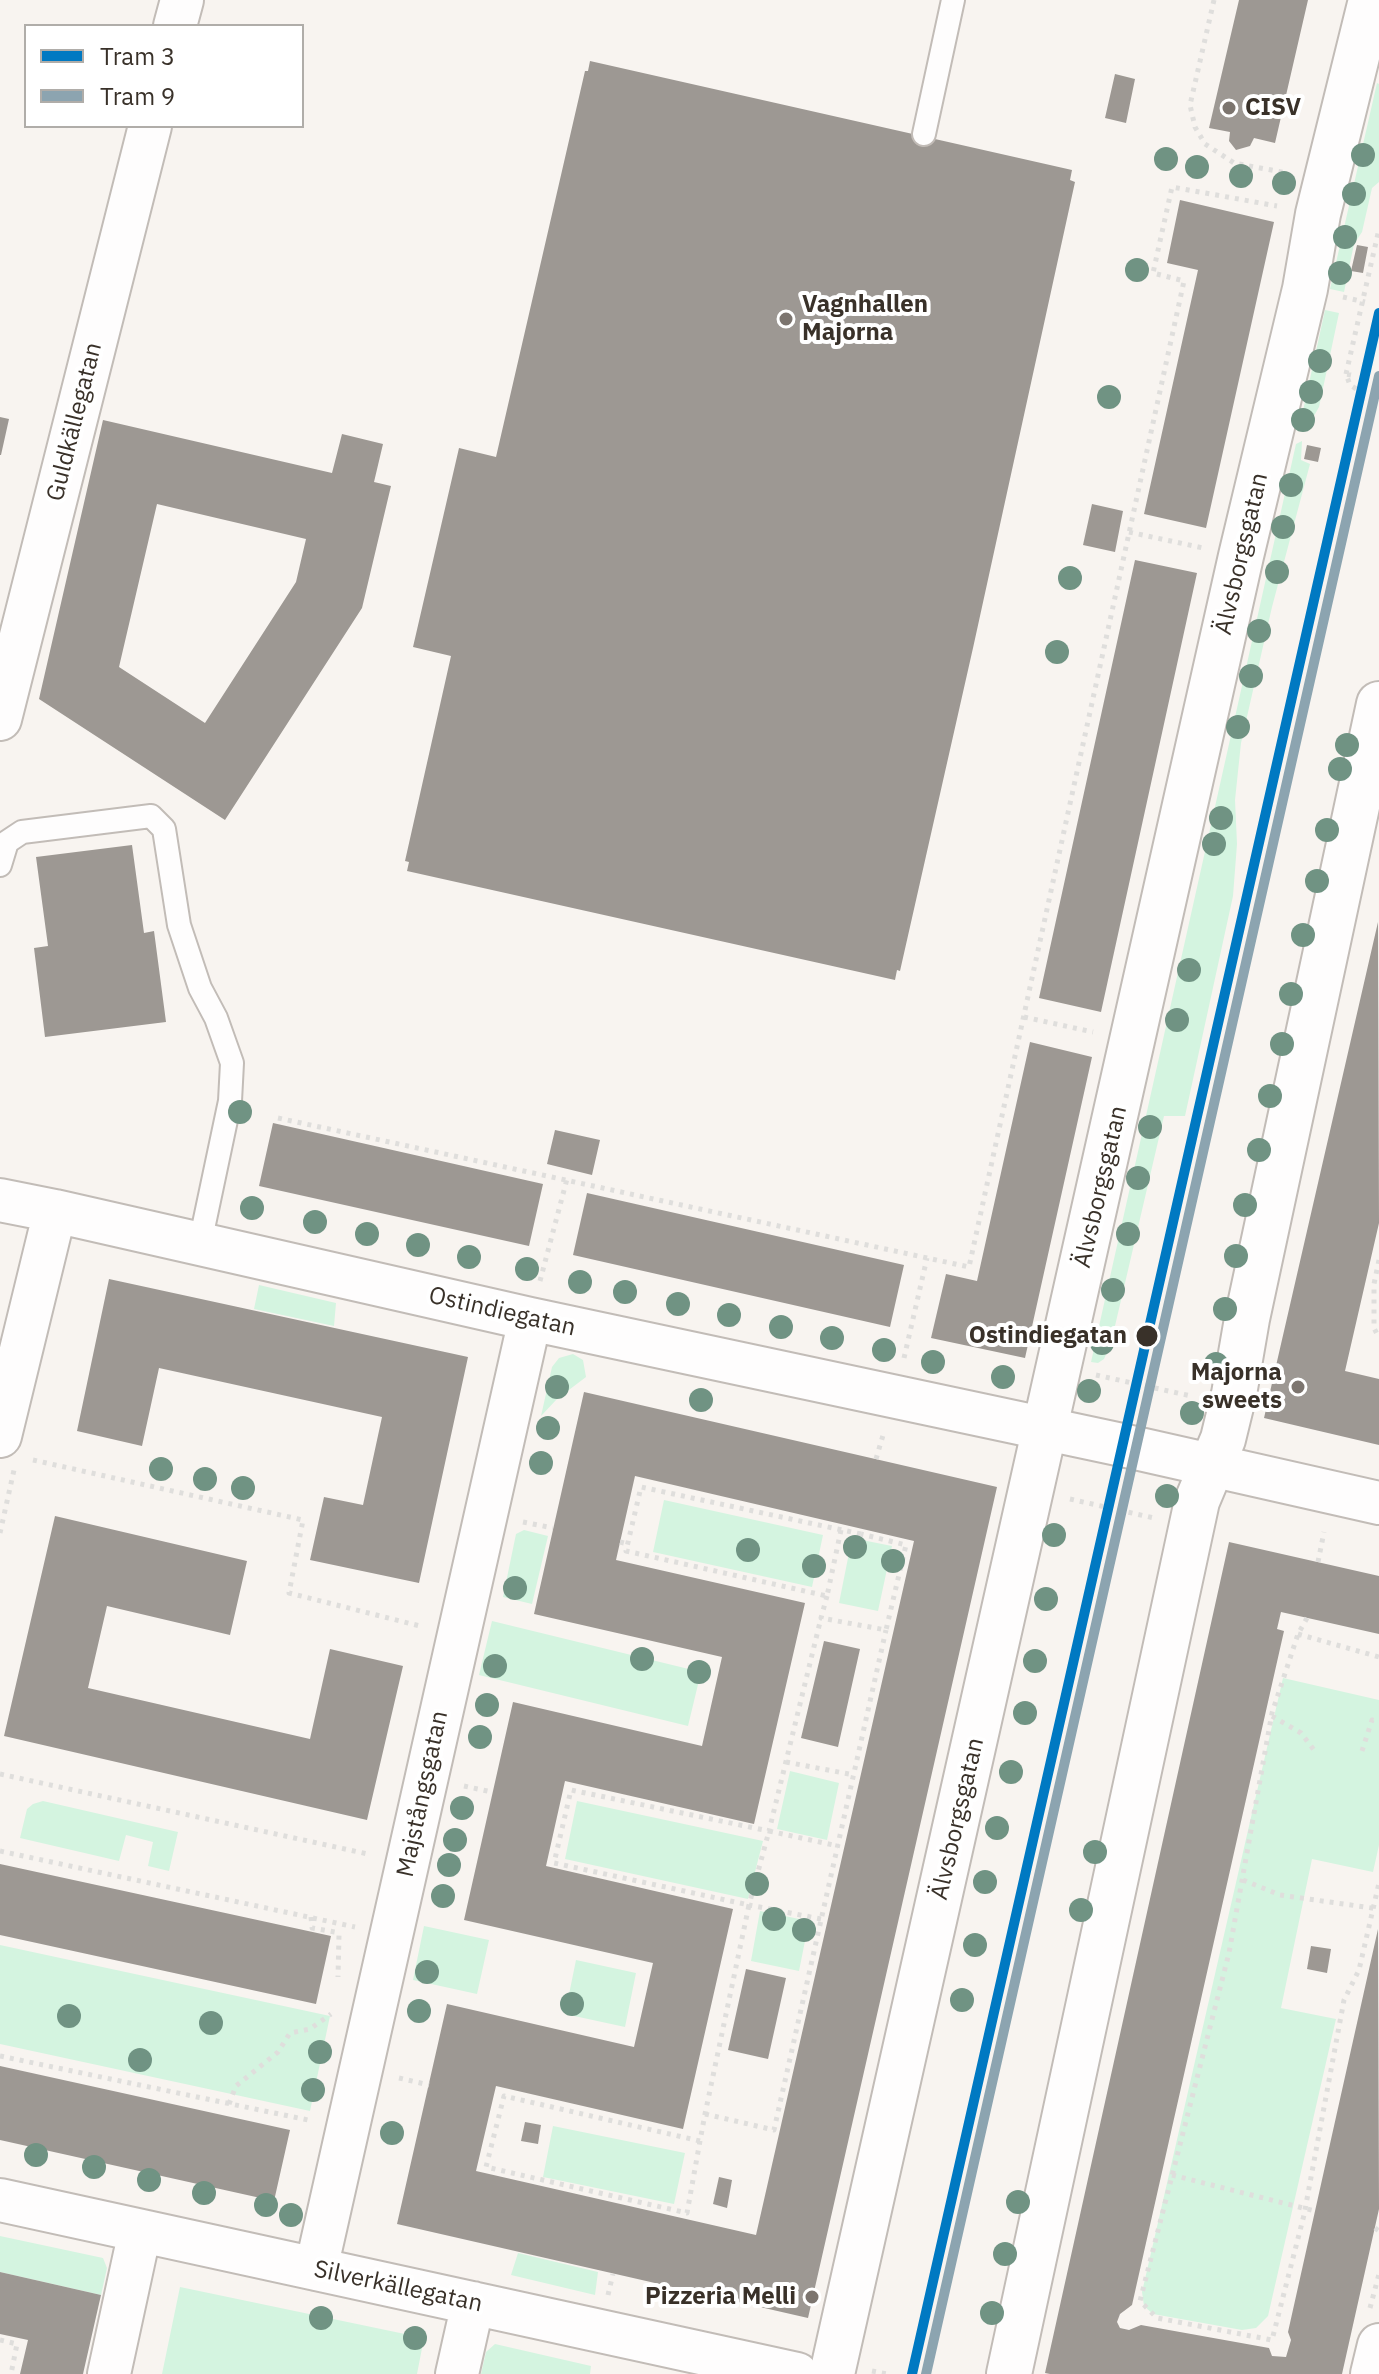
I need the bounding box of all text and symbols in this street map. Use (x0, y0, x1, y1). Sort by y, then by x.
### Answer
legend (24, 24, 304, 128)
text: Tram 3 (100, 40, 175, 72)
text: Tram 9 (100, 80, 175, 112)
place label: CISV (1245, 94, 1301, 122)
marker: CISV (1220, 99, 1238, 117)
place label: Vagnhallen Majorna (802, 291, 928, 347)
marker: Vagnhallen Majorna (777, 310, 795, 328)
street label: Guldkällegatan (41, 340, 109, 504)
street label: Älvsborgsgatan (1209, 470, 1275, 638)
street label: Älvsborgsgatan (1068, 1103, 1134, 1271)
street label: Ostindiegatan (426, 1281, 578, 1343)
place label: Ostindiegatan (969, 1322, 1127, 1350)
marker: Ostindiegatan (1134, 1323, 1160, 1349)
place label: Majorna sweets (1191, 1359, 1282, 1415)
marker: Majorna sweets (1289, 1378, 1307, 1396)
street label: Majstångsgatan (391, 1708, 455, 1880)
street label: Älvsborgsgatan (925, 1735, 991, 1903)
street label: Silverkällegatan (311, 2255, 485, 2319)
place label: Pizzeria Melli (645, 2283, 796, 2311)
marker: Pizzeria Melli (803, 2288, 821, 2306)

